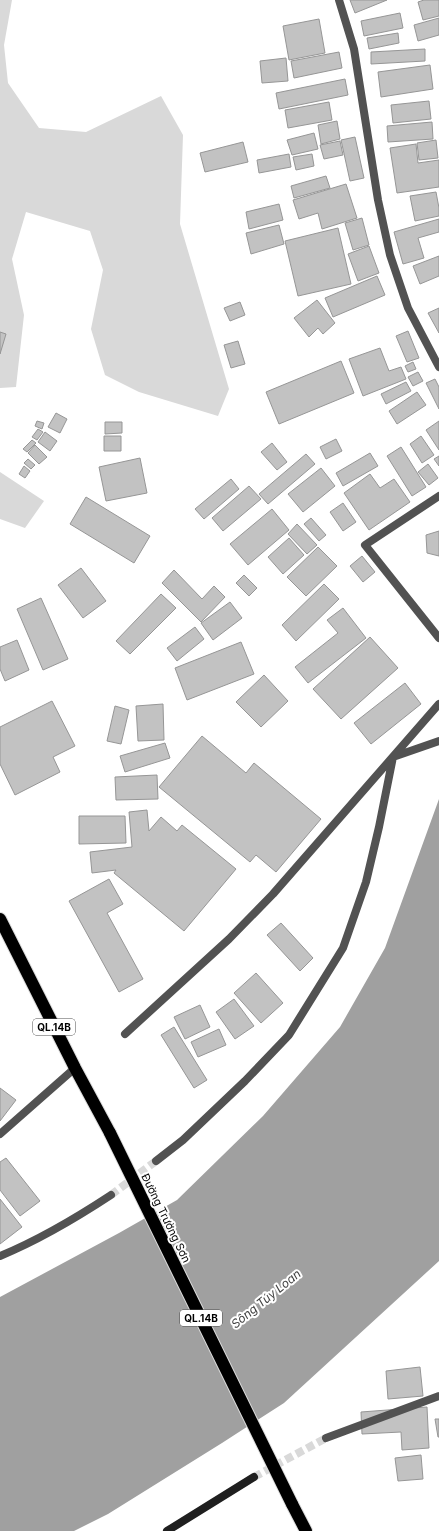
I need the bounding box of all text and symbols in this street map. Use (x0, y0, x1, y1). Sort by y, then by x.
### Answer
road number: QL.14B (33, 1019, 75, 1035)
street label: Đường Trường Sơn (138, 1171, 194, 1265)
water label: Sông Túy Loan (228, 1266, 304, 1331)
road number: QL.14B (180, 1310, 222, 1326)

